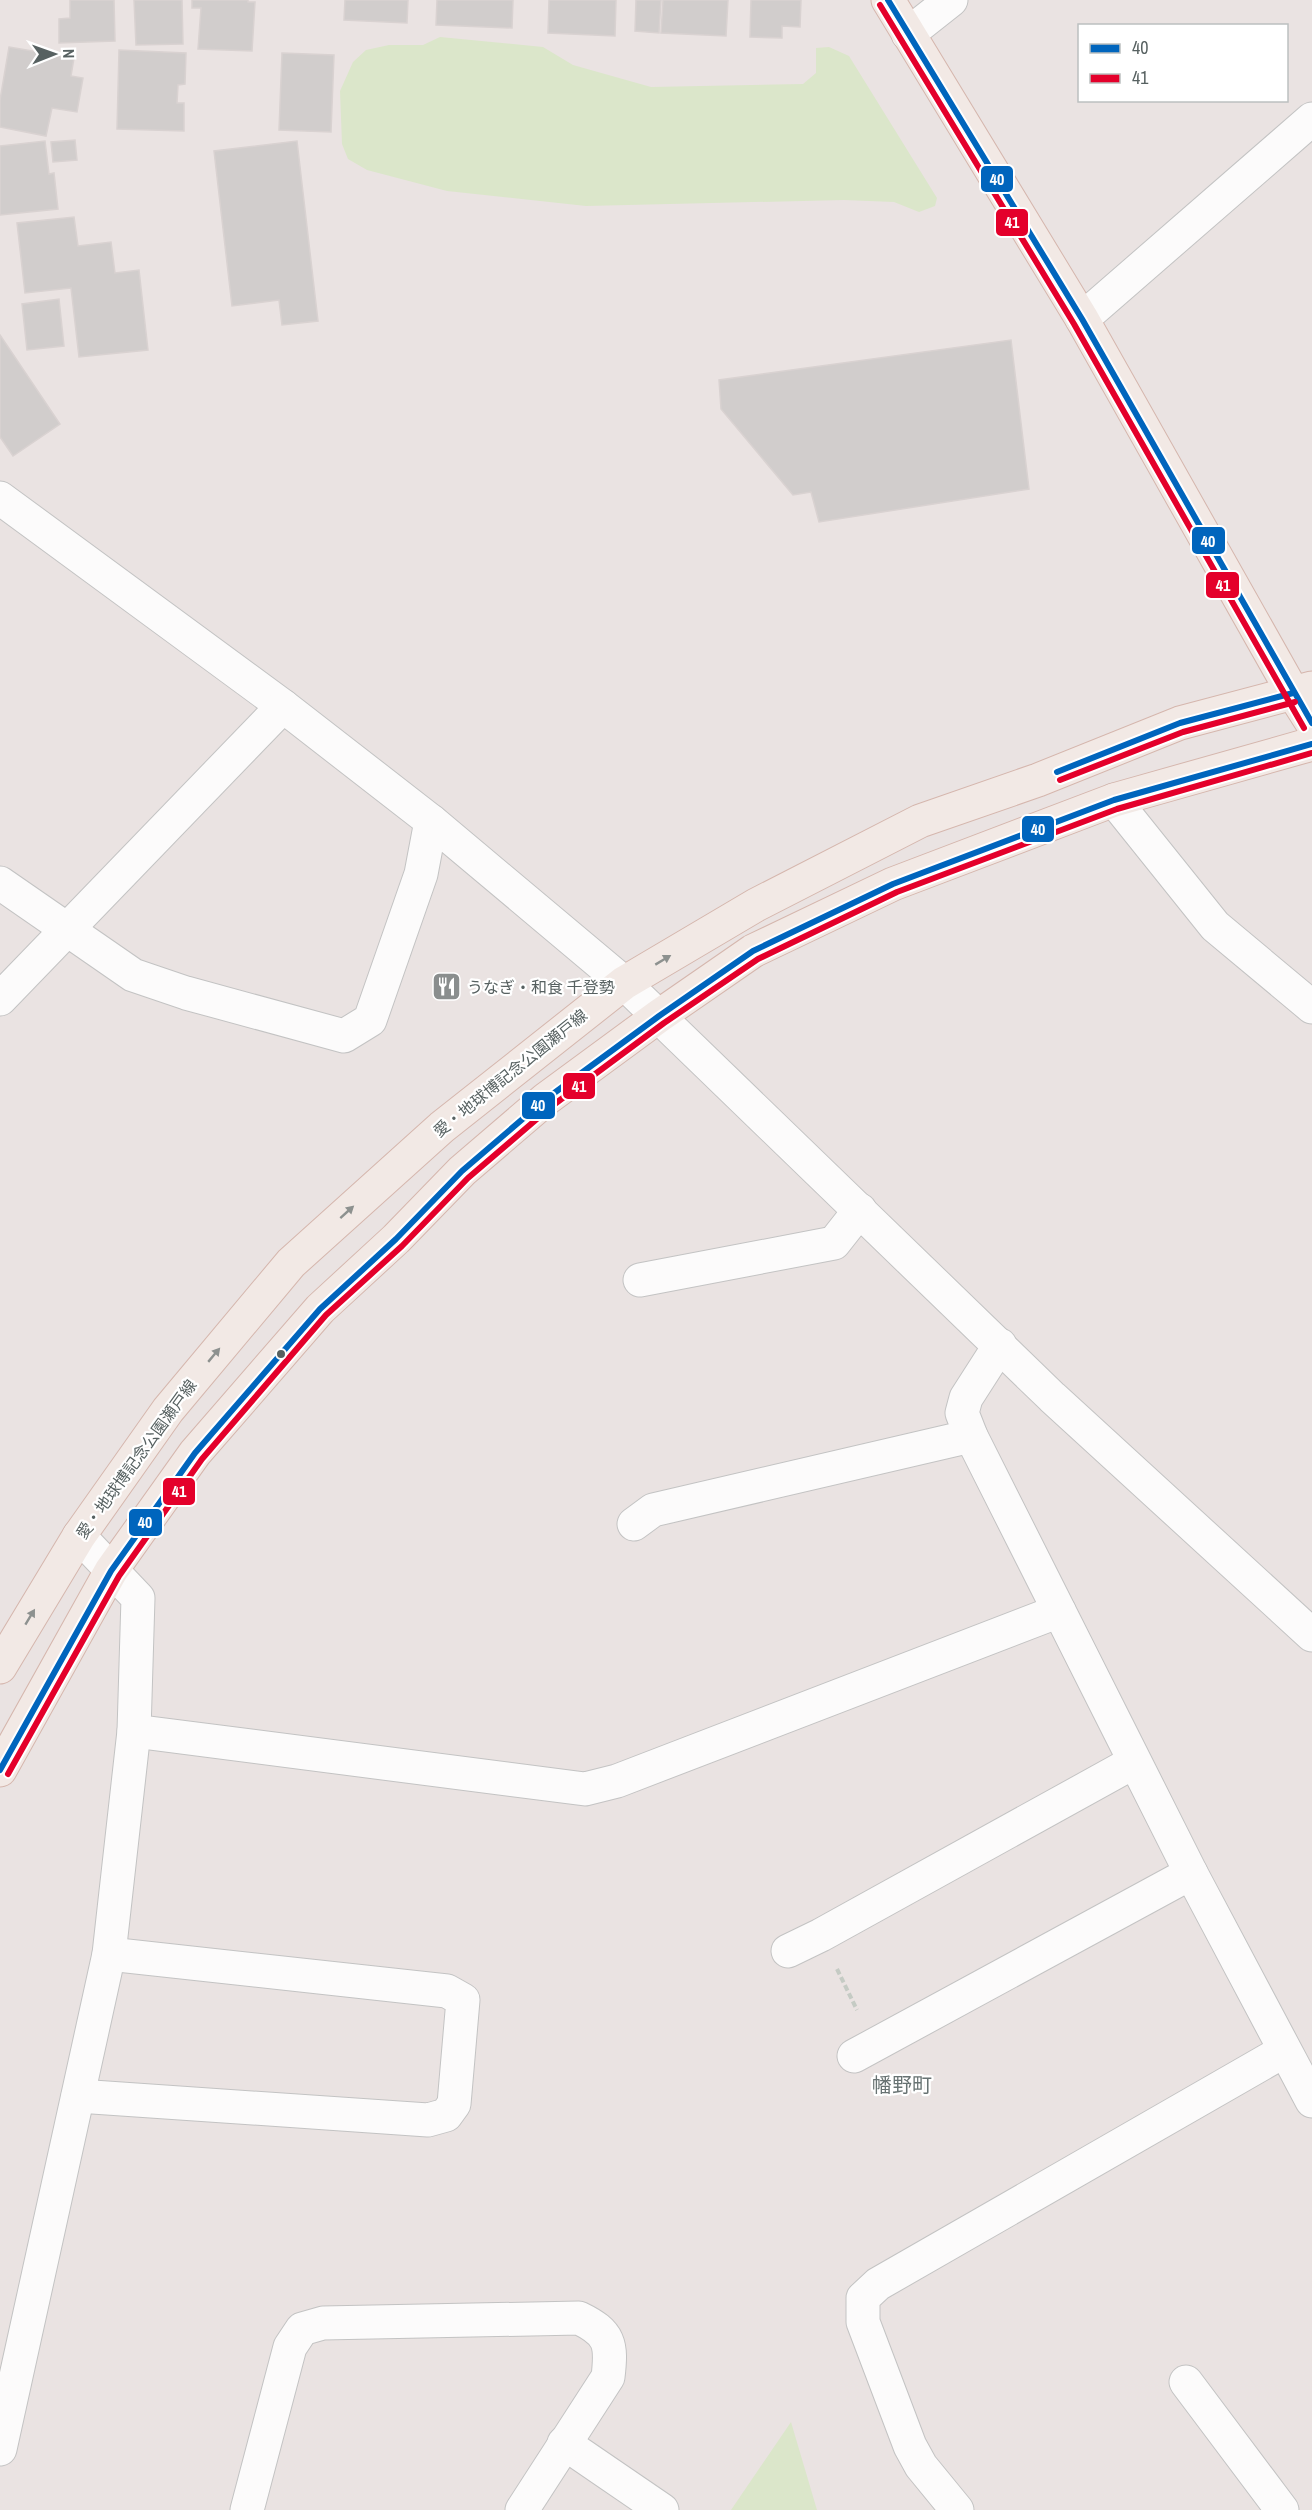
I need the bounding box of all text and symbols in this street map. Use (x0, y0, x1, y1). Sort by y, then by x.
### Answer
north arrow (24, 24, 84, 84)
legend (1078, 24, 1288, 102)
text: 40 (1132, 35, 1148, 60)
text: N (58, 49, 80, 59)
text: 41 (1132, 65, 1149, 90)
line badge: 40 (980, 165, 1014, 193)
text: 40 (990, 168, 1004, 190)
line badge: 41 (995, 208, 1029, 237)
text: 41 (1005, 211, 1020, 233)
line badge: 40 (1191, 526, 1226, 555)
text: 40 (1201, 530, 1215, 552)
line badge: 41 (1205, 571, 1240, 599)
text: 41 (1216, 574, 1231, 596)
line badge: 40 (1021, 815, 1055, 843)
text: 40 (1031, 818, 1045, 840)
one-way arrow (655, 955, 672, 965)
restaurant icon: うなぎ・和食 千登勢 (430, 971, 462, 1003)
place label: うなぎ・和食 千登勢 (467, 976, 615, 998)
street label: 愛・地球博記念公園瀬戸線 (428, 1004, 592, 1142)
line badge: 41 (562, 1072, 596, 1100)
text: 41 (572, 1075, 587, 1097)
line badge: 40 (521, 1091, 556, 1120)
text: 40 (531, 1094, 545, 1116)
one-way arrow (339, 1206, 354, 1219)
one-way arrow (207, 1348, 220, 1363)
unlabelled marker (275, 1348, 287, 1360)
street label: 愛・地球博記念公園瀬戸線 (71, 1375, 201, 1543)
line badge: 41 (162, 1477, 196, 1506)
text: 41 (172, 1480, 187, 1502)
line badge: 40 (128, 1508, 163, 1537)
text: 40 (138, 1511, 152, 1533)
one-way arrow (25, 1608, 35, 1625)
district label: 幡野町 (872, 2071, 932, 2098)

